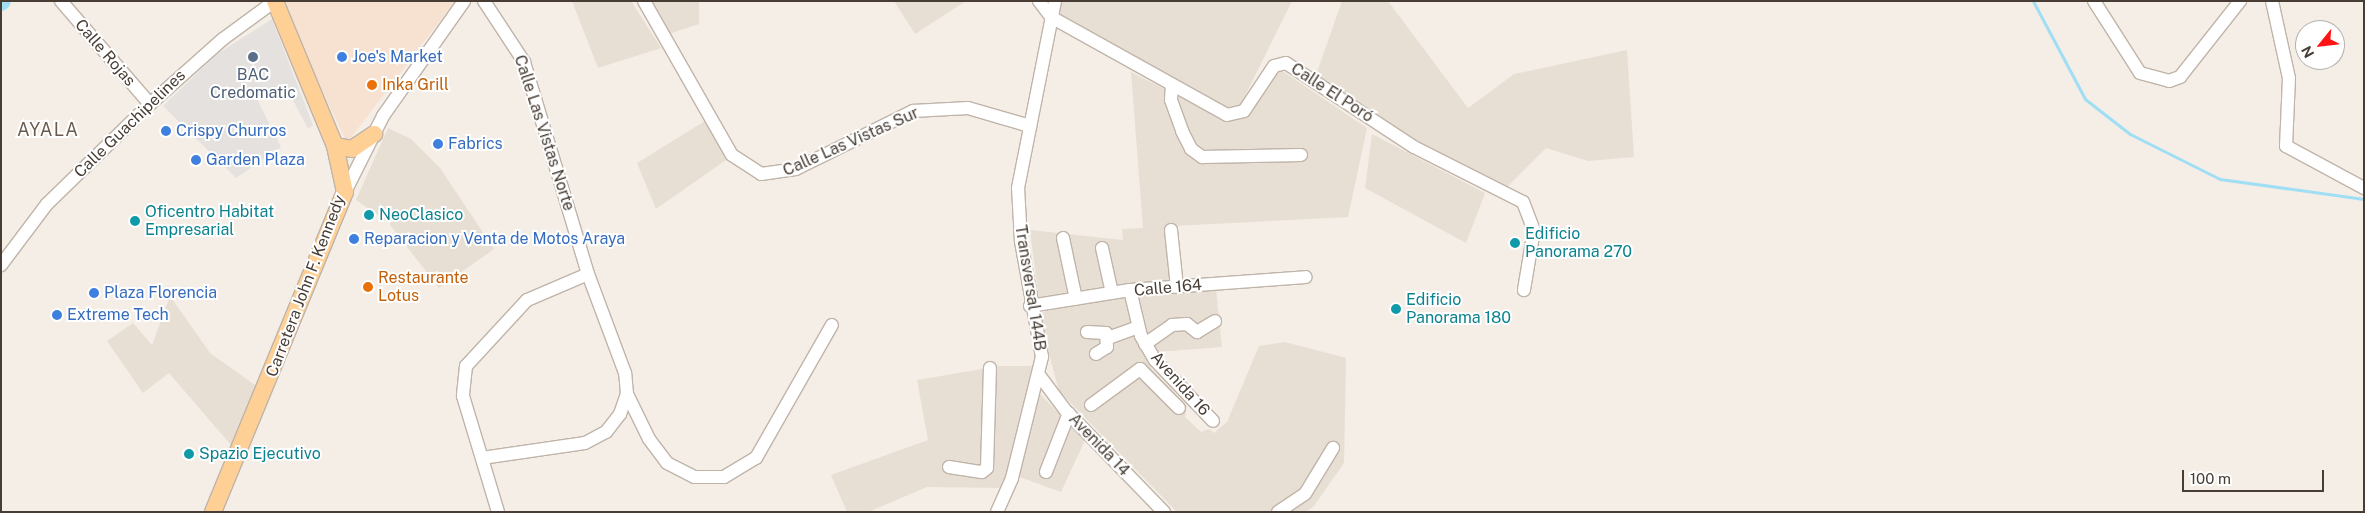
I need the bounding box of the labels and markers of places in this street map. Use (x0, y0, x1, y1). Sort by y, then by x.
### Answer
place label: Joe's Market (352, 47, 443, 67)
marker: BAC Credomatic (247, 51, 259, 63)
marker: Joe's Market (336, 51, 348, 63)
place label: BAC Credomatic (210, 65, 296, 103)
place label: Inka Grill (382, 75, 449, 95)
marker: Inka Grill (366, 79, 378, 91)
place label: Crispy Churros (176, 121, 286, 141)
marker: Crispy Churros (160, 125, 172, 137)
place label: Fabrics (448, 134, 503, 154)
marker: Fabrics (432, 138, 444, 150)
place label: Garden Plaza (206, 150, 305, 170)
marker: Garden Plaza (190, 154, 202, 166)
place label: Oficentro Habitat Empresarial (145, 202, 274, 240)
place label: NeoClasico (379, 205, 463, 225)
marker: NeoClasico (363, 209, 375, 221)
marker: Oficentro Habitat Empresarial (129, 215, 141, 227)
place label: Edificio Panorama 270 (1525, 224, 1632, 262)
place label: Reparacion y Venta de Motos Araya (364, 229, 626, 249)
marker: Reparacion y Venta de Motos Araya (348, 233, 360, 245)
marker: Edificio Panorama 270 (1509, 237, 1521, 249)
place label: Restaurante Lotus (378, 268, 469, 306)
marker: Restaurante Lotus (362, 281, 374, 293)
place label: Plaza Florencia (104, 283, 217, 303)
marker: Plaza Florencia (88, 287, 100, 299)
place label: Edificio Panorama 180 (1406, 290, 1511, 328)
marker: Edificio Panorama 180 (1390, 303, 1402, 315)
place label: Extreme Tech (67, 305, 169, 325)
marker: Extreme Tech (51, 309, 63, 321)
place label: Spazio Ejecutivo (199, 444, 321, 464)
marker: Spazio Ejecutivo (183, 448, 195, 460)

